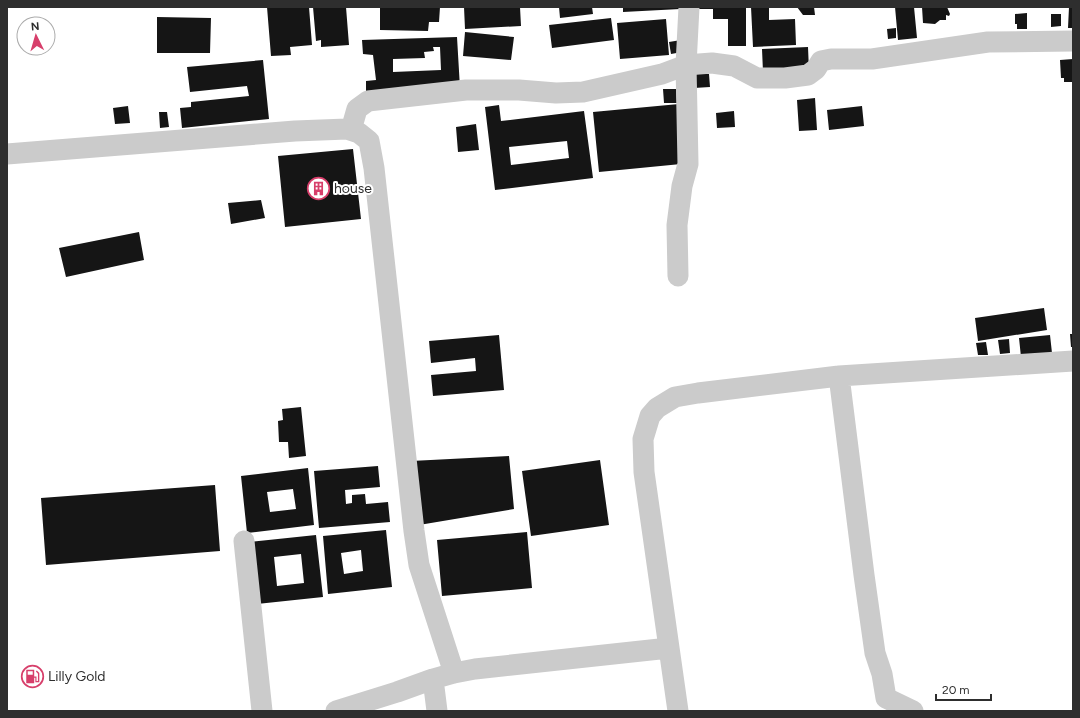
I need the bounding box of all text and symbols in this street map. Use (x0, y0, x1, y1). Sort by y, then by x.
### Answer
north arrow (16, 16, 56, 56)
text: N (30, 20, 40, 33)
building icon: house (306, 175, 332, 201)
place label: house (334, 180, 372, 197)
fuel station icon: Lilly Gold (19, 663, 45, 689)
place label: Lilly Gold (48, 668, 106, 685)
scale bar (936, 676, 991, 702)
text: 20 m (942, 683, 970, 697)

